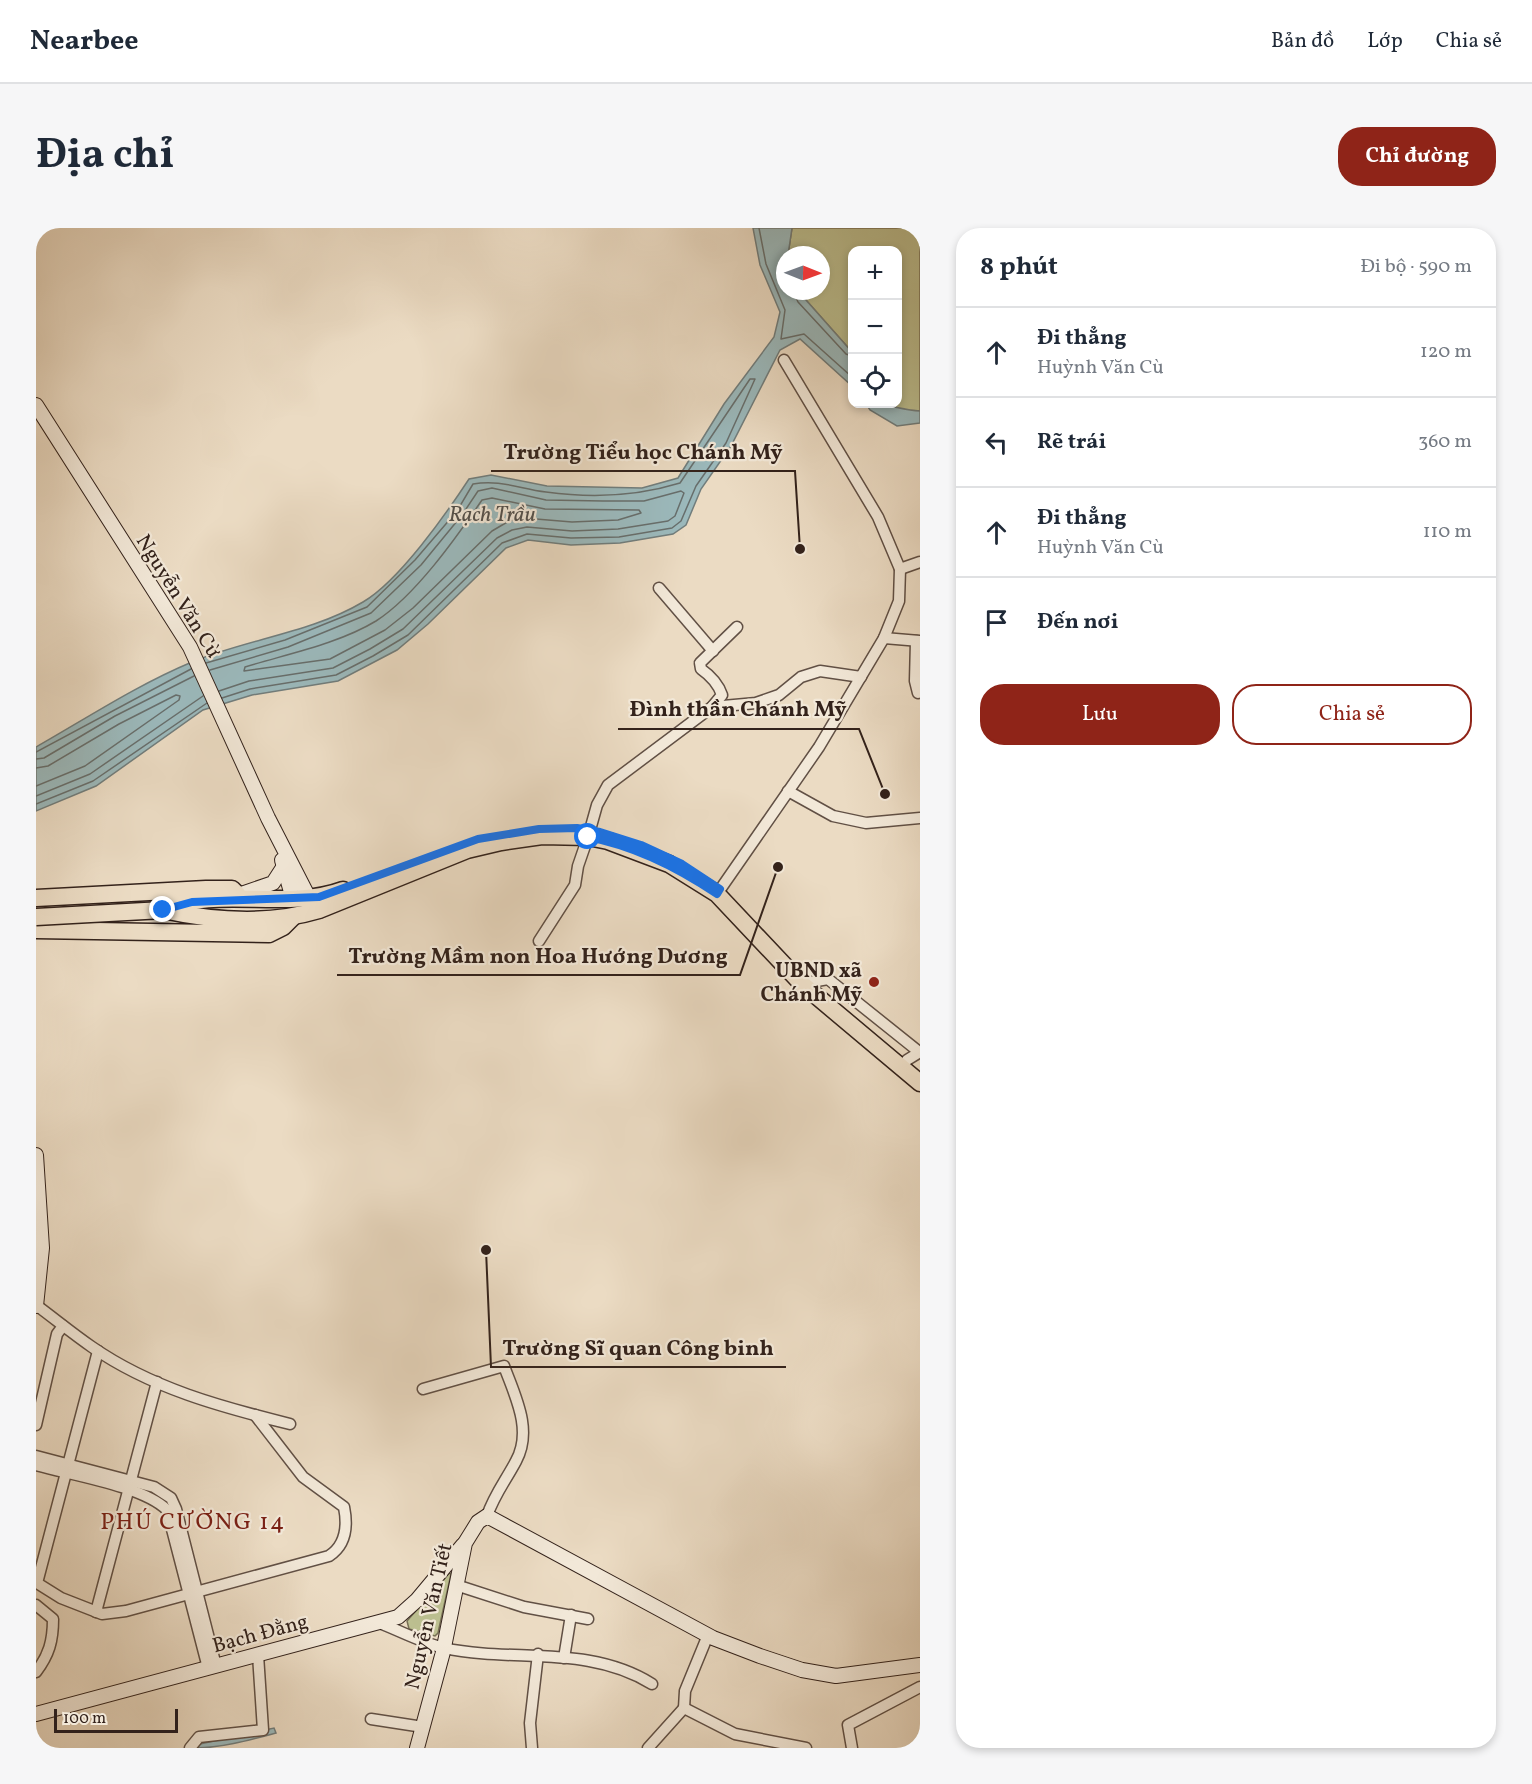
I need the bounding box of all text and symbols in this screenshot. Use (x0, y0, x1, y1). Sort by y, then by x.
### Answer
text: Nearbee (30, 22, 139, 61)
text: Bản đồ (1271, 27, 1334, 56)
text: Lớp (1367, 27, 1403, 56)
text: Chia sẻ (1436, 27, 1502, 56)
text: Địa chỉ (36, 127, 174, 186)
button: Chỉ đường (1338, 127, 1496, 186)
north arrow (776, 246, 830, 300)
map controls (848, 246, 902, 408)
button: + (848, 246, 902, 300)
text: 8 phút (980, 249, 1058, 285)
text: Đi bộ · 590 m (1360, 253, 1472, 281)
button: − (848, 300, 902, 354)
text: Đi thẳng (1037, 323, 1127, 354)
icon: ahead (980, 336, 1013, 369)
text: 120 m (1420, 338, 1472, 366)
button: locate (848, 354, 902, 408)
text: Huỳnh Văn Cù (1037, 354, 1164, 382)
icon: left (980, 426, 1013, 459)
text: Rẽ trái (1037, 427, 1106, 458)
text: 360 m (1418, 428, 1472, 456)
callout: Trường Tiểu học Chánh Mỹ (491, 431, 795, 471)
text: Trường Tiểu học Chánh Mỹ (503, 438, 783, 469)
water label: Rạch Trầu (448, 500, 536, 531)
text: Đi thẳng (1037, 503, 1127, 534)
icon: ahead (980, 516, 1013, 549)
text: 110 m (1423, 518, 1472, 546)
street label: Nguyễn Văn Cừ (128, 529, 227, 664)
text: Huỳnh Văn Cù (1037, 534, 1164, 562)
icon: arrive (980, 606, 1013, 639)
text: Đến nơi (1037, 607, 1119, 638)
button: Lưu (980, 684, 1220, 745)
button: Chia sẻ (1232, 684, 1472, 745)
callout: Đình thần Chánh Mỹ (618, 689, 859, 729)
text: Đình thần Chánh Mỹ (629, 695, 847, 726)
route start (574, 823, 600, 849)
route end (149, 896, 175, 922)
callout: Trường Mầm non Hoa Hướng Dương (337, 935, 740, 975)
text: Trường Mầm non Hoa Hướng Dương (348, 942, 728, 973)
place label: UBND xã Chánh Mỹ (760, 957, 862, 1010)
marker: UBND xã Chánh Mỹ (867, 975, 881, 989)
callout: Trường Sĩ quan Công binh (491, 1327, 786, 1367)
text: Trường Sĩ quan Công binh (502, 1334, 774, 1365)
district label: PHÚ CƯỜNG 14 (100, 1506, 286, 1540)
street label: Nguyễn Văn Tiết (399, 1540, 460, 1692)
street label: Bạch Đằng (209, 1608, 312, 1661)
scale bar (54, 1706, 178, 1734)
text: 100 m (63, 1708, 106, 1730)

